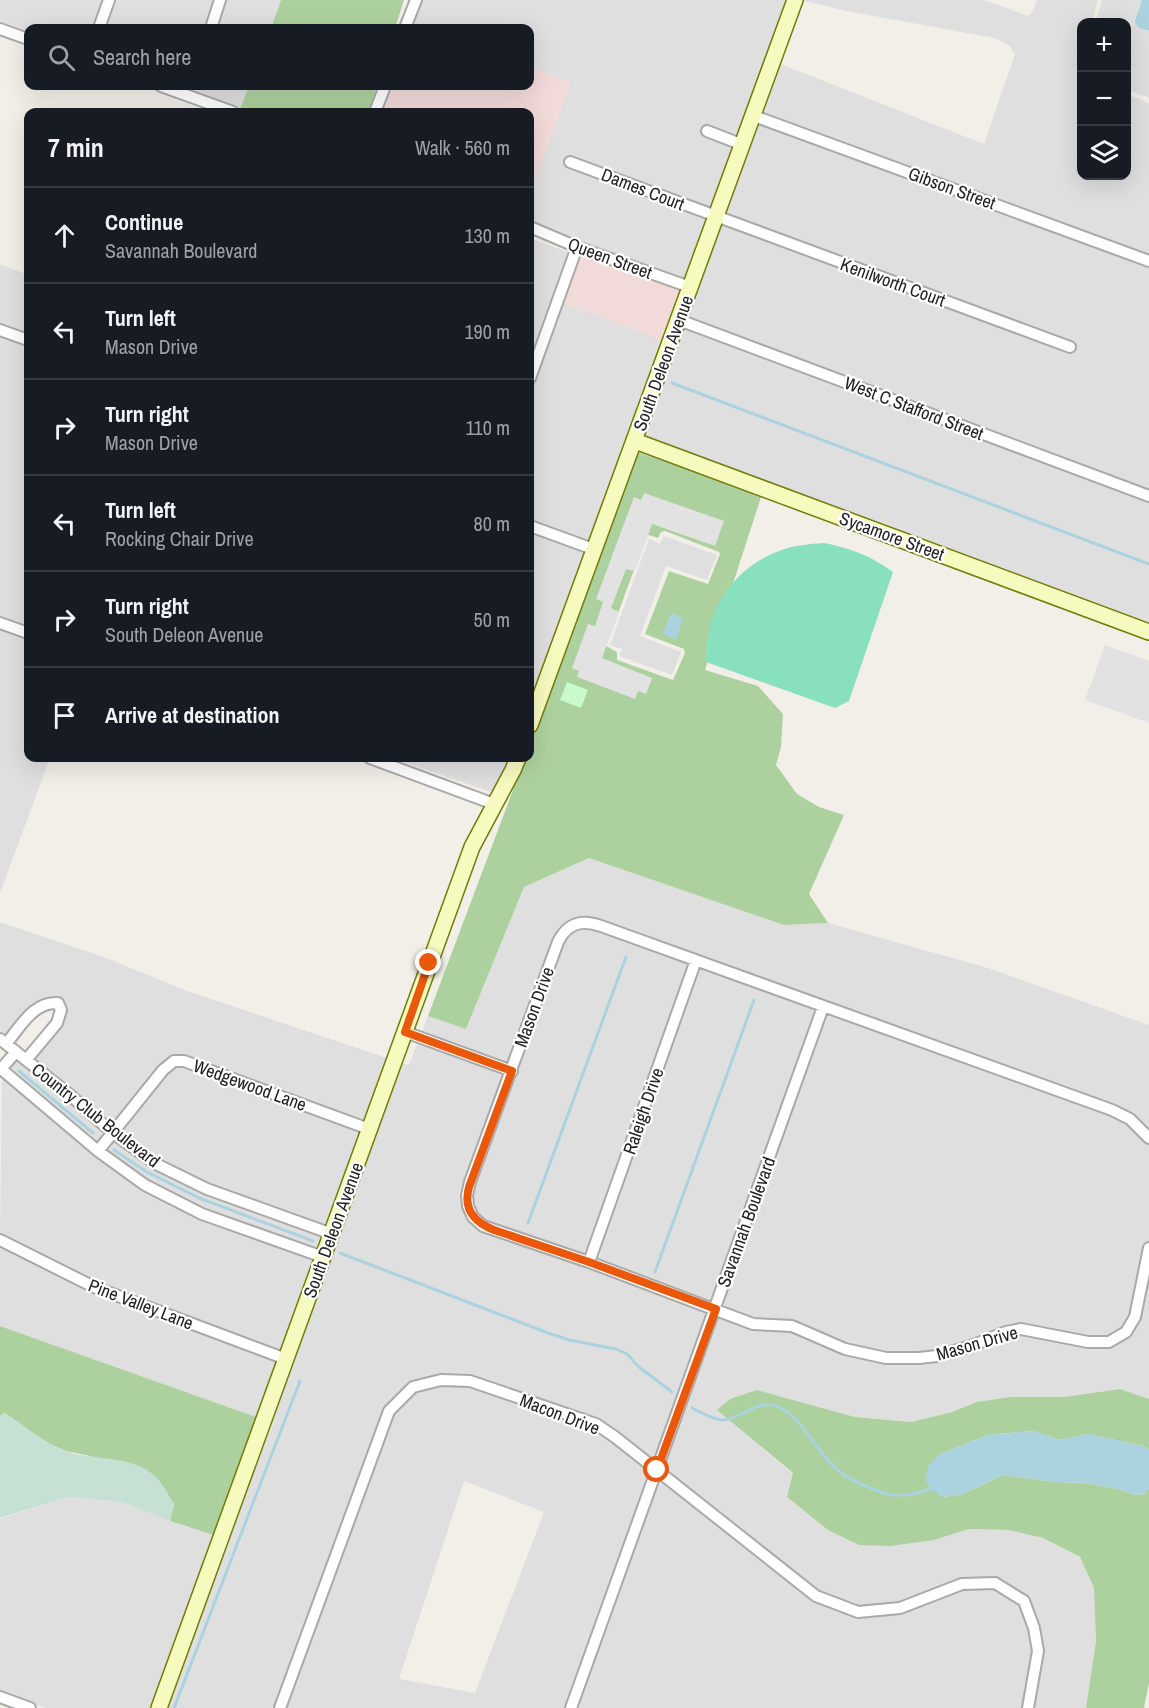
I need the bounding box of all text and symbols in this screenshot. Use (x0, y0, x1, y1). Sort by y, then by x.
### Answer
map controls (1077, 18, 1131, 180)
button: + (1077, 18, 1131, 72)
search box (24, 24, 534, 90)
icon: search (45, 41, 78, 74)
text: Search here (93, 42, 191, 72)
button: − (1077, 72, 1131, 126)
button: layers (1077, 126, 1131, 180)
text: 7 min (48, 130, 104, 165)
text: Walk · 560 m (415, 134, 510, 161)
street label: Gibson Street (905, 161, 999, 215)
street label: Dames Court (598, 162, 688, 216)
text: Continue (105, 207, 183, 237)
icon: ahead (48, 219, 81, 252)
text: 130 m (464, 222, 510, 249)
street label: Queen Street (564, 231, 656, 285)
text: Savannah Boulevard (105, 237, 257, 264)
street label: Kenilworth Court (837, 251, 949, 313)
street label: South Deleon Avenue (627, 292, 699, 434)
text: Turn left (105, 303, 176, 333)
icon: left (48, 315, 81, 348)
text: 190 m (464, 318, 510, 345)
text: Mason Drive (105, 333, 198, 360)
street label: West C Stafford Street (841, 370, 987, 446)
text: Turn right (105, 399, 189, 429)
icon: right (48, 411, 81, 444)
text: 110 m (466, 414, 510, 441)
text: Mason Drive (105, 429, 198, 456)
text: Turn left (105, 495, 176, 525)
street label: Sycamore Street (836, 505, 948, 567)
icon: left (48, 507, 81, 540)
text: 80 m (474, 510, 510, 537)
text: Rocking Chair Drive (105, 525, 254, 552)
text: Turn right (105, 591, 189, 621)
icon: right (48, 603, 81, 636)
text: 50 m (474, 606, 510, 633)
text: South Deleon Avenue (105, 621, 263, 648)
icon: arrive (48, 699, 81, 732)
text: Arrive at destination (105, 700, 279, 730)
route end (415, 949, 441, 975)
street label: Mason Drive (508, 963, 560, 1051)
street label: Wedgewood Lane (190, 1053, 310, 1117)
street label: Country Club Boulevard (27, 1057, 165, 1173)
street label: Raleigh Drive (616, 1064, 670, 1158)
street label: Savannah Boulevard (711, 1153, 781, 1291)
street label: South Deleon Avenue (297, 1159, 369, 1301)
street label: Pine Valley Lane (85, 1273, 197, 1335)
street label: Mason Drive (933, 1319, 1021, 1367)
street label: Macon Drive (516, 1387, 604, 1441)
route start (643, 1456, 669, 1482)

